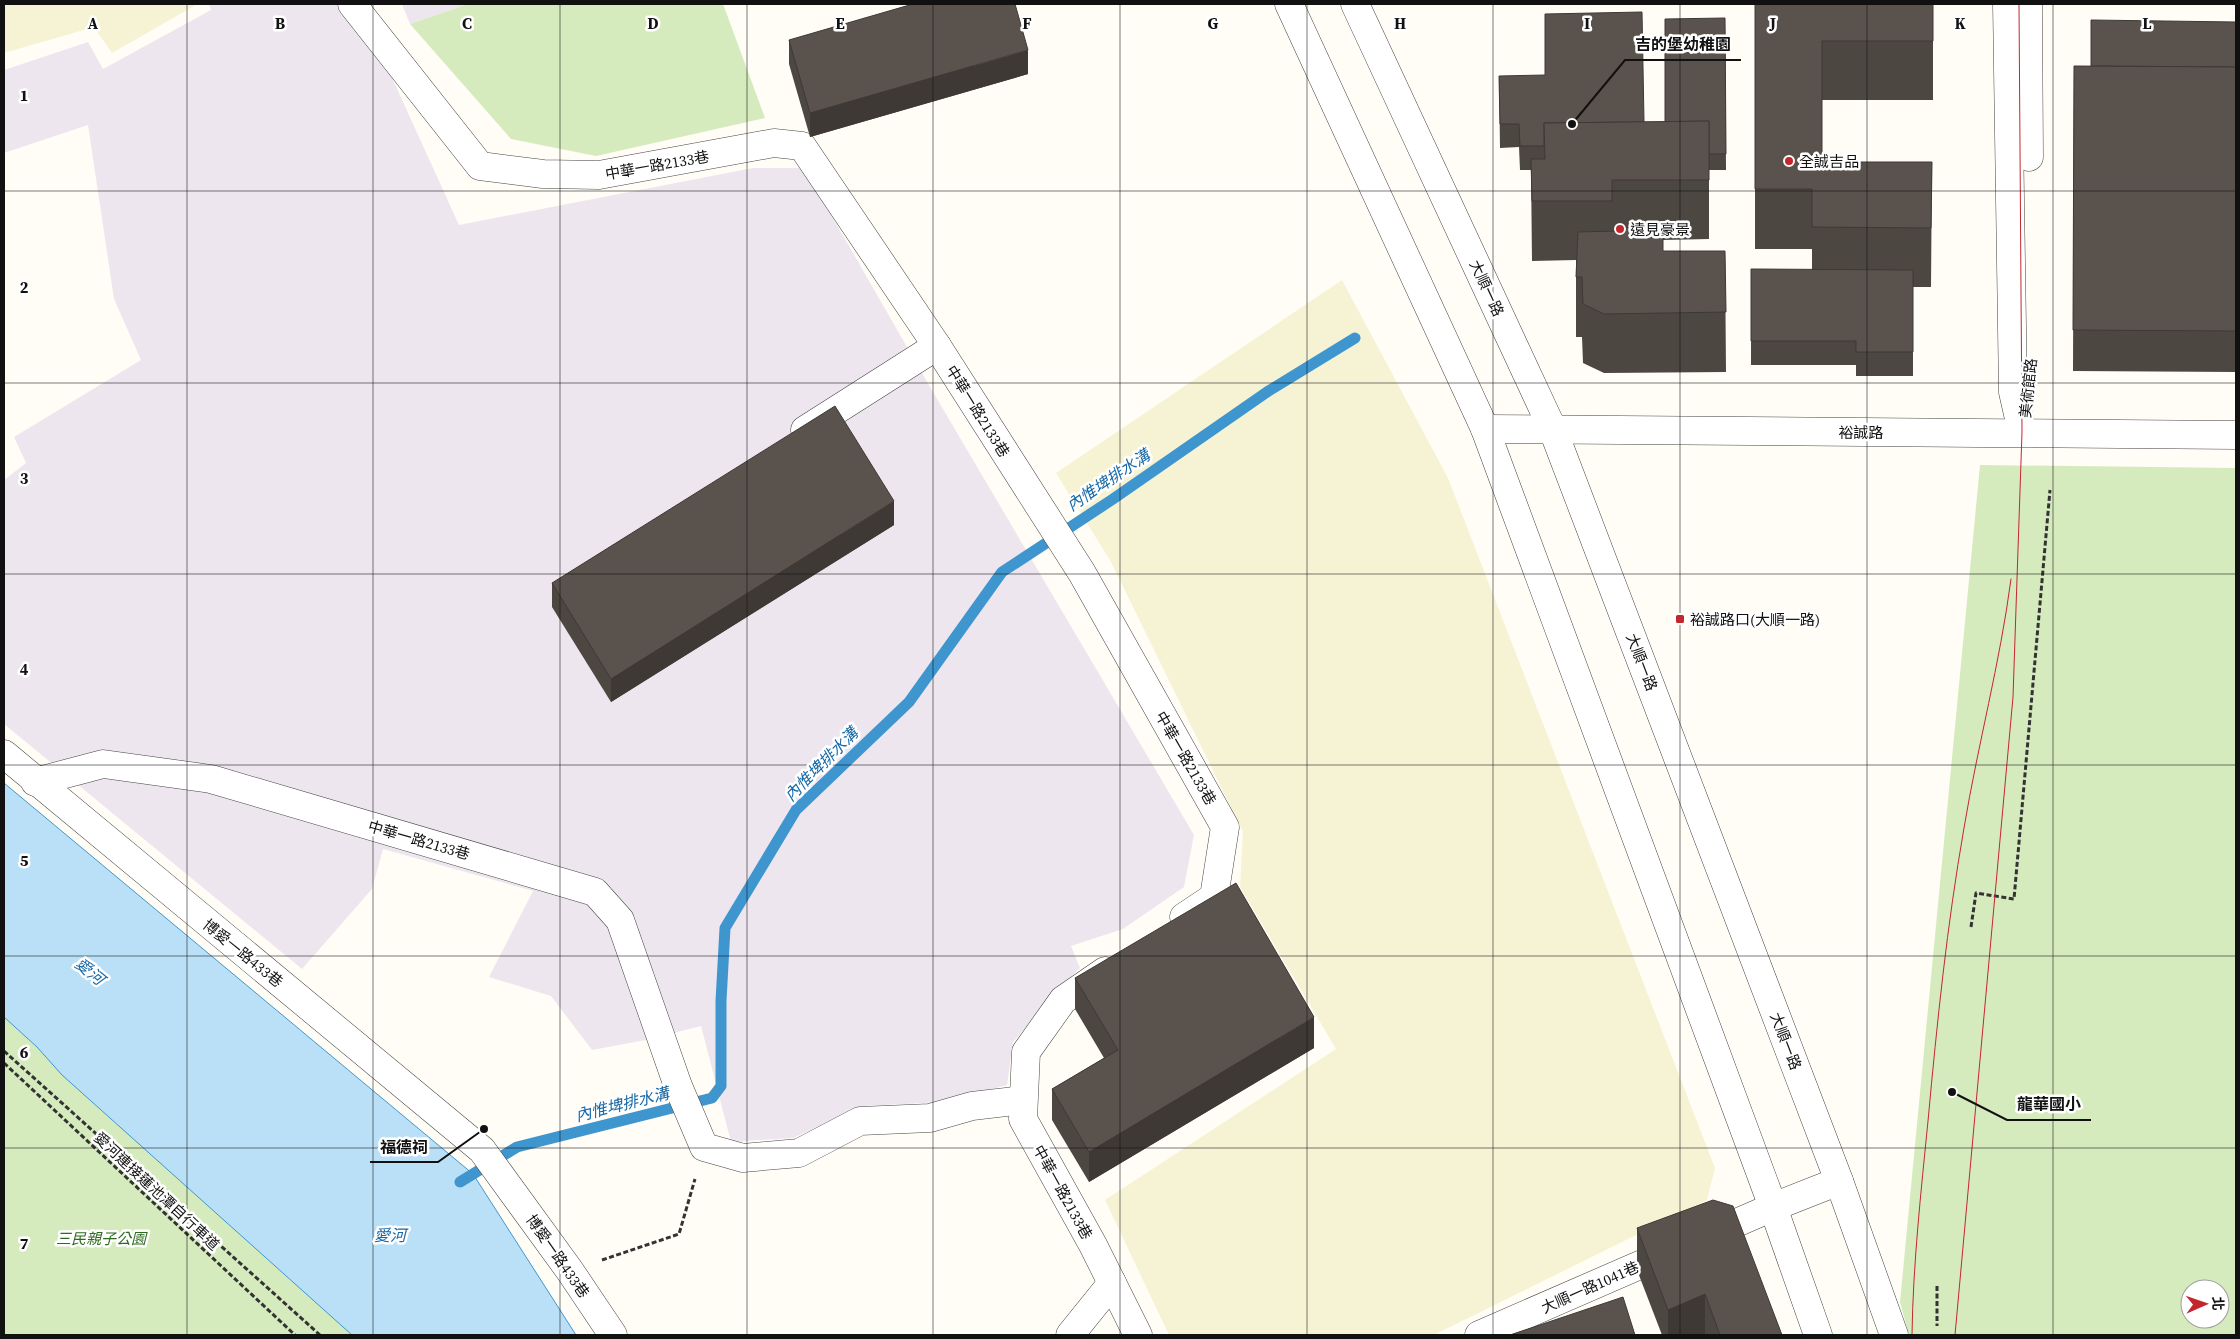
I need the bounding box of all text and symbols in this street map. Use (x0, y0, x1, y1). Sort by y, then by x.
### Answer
text: A (88, 12, 99, 34)
text: B (275, 12, 286, 34)
text: C (462, 12, 472, 34)
text: D (647, 12, 659, 34)
text: E (835, 12, 845, 34)
text: F (1022, 12, 1032, 34)
text: G (1208, 12, 1219, 34)
text: H (1394, 12, 1406, 34)
text: I (1584, 12, 1590, 34)
text: J (1769, 12, 1776, 34)
text: K (1954, 12, 1966, 34)
text: L (2142, 12, 2152, 34)
callout: 吉的堡幼稚園 (1625, 29, 1741, 60)
text: 吉的堡幼稚園 (1635, 33, 1731, 55)
text: 1 (20, 84, 28, 106)
street label: 中華一路2133巷 (603, 146, 711, 184)
place label: 全誠吉品 (1799, 151, 1859, 172)
marker: 全誠吉品 (1783, 155, 1795, 167)
place label: 遠見豪景 (1630, 219, 1690, 240)
marker: 遠見豪景 (1614, 223, 1626, 235)
street label: 大順一路 (1465, 256, 1509, 320)
text: 2 (20, 276, 29, 298)
street label: 美術館路 (2014, 357, 2042, 419)
street label: 中華一路2133巷 (941, 361, 1015, 461)
street label: 裕誠路 (1838, 422, 1884, 443)
water label: 內惟埤排水溝 (1062, 443, 1156, 516)
text: 3 (20, 467, 29, 489)
place label: 裕誠路口(大順一路) (1690, 609, 1820, 630)
marker: 裕誠路口(大順一路) (1674, 613, 1686, 625)
street label: 大順一路 (1621, 630, 1663, 694)
text: 4 (20, 658, 29, 680)
street label: 中華一路2133巷 (1151, 707, 1221, 809)
water label: 內惟埤排水溝 (779, 721, 864, 806)
street label: 中華一路2133巷 (366, 815, 472, 865)
text: 5 (20, 849, 29, 871)
street label: 博愛一路433巷 (199, 914, 287, 992)
water label: 愛河 (71, 952, 112, 992)
street label: 大順一路 (1765, 1009, 1807, 1073)
text: 6 (20, 1041, 29, 1063)
water label: 內惟埤排水溝 (573, 1081, 673, 1126)
callout: 龍華國小 (2007, 1089, 2091, 1120)
text: 龍華國小 (2017, 1093, 2081, 1115)
street label: 愛河連接蓮池潭自行車道 (89, 1127, 225, 1255)
callout: 福德祠 (370, 1131, 438, 1162)
text: 福德祠 (380, 1136, 428, 1158)
street label: 中華一路2133巷 (1028, 1141, 1098, 1243)
street label: 博愛一路433巷 (521, 1210, 595, 1302)
water label: 愛河 (374, 1224, 409, 1246)
park label: 三民親子公園 (56, 1228, 148, 1249)
text: 7 (20, 1232, 29, 1254)
street label: 大順一路1041巷 (1538, 1256, 1642, 1318)
north arrow (2180, 1279, 2230, 1329)
text: 北 (2208, 1296, 2228, 1311)

